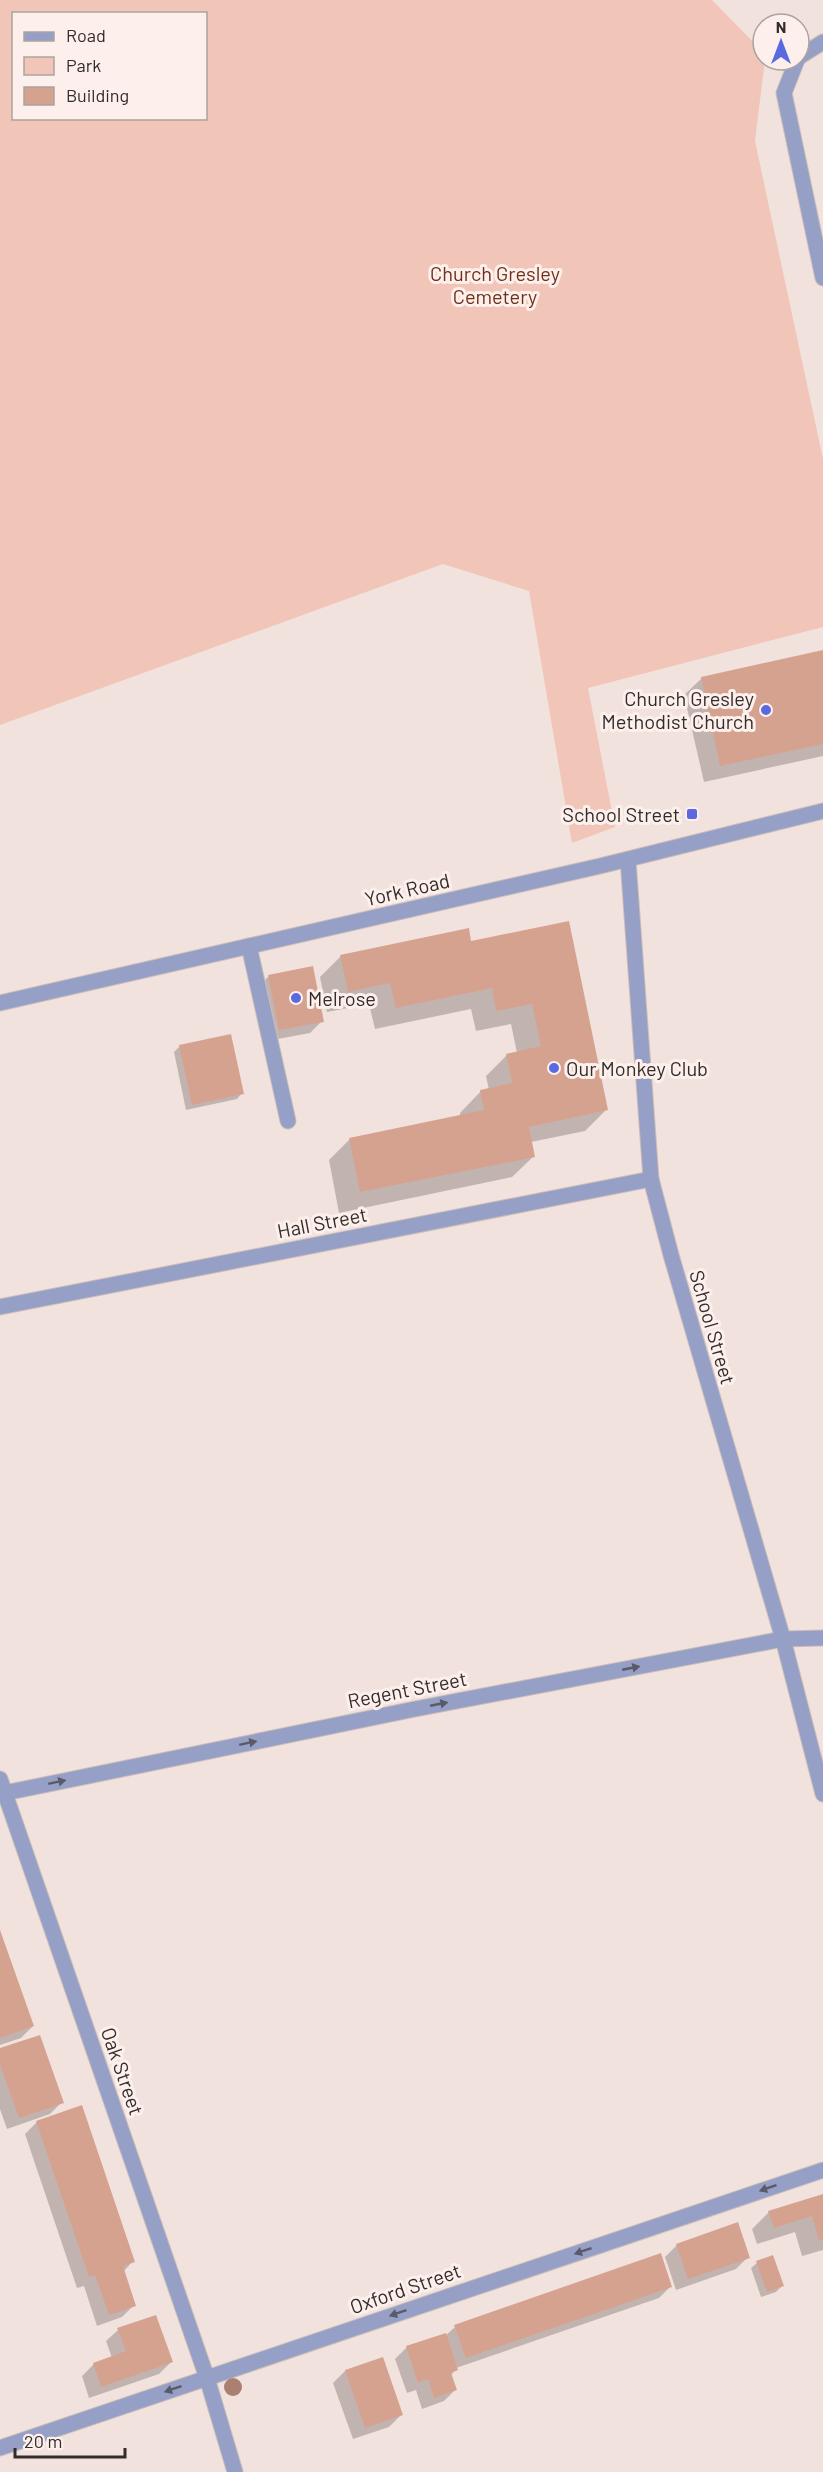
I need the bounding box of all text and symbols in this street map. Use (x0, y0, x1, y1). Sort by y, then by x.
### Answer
legend (12, 12, 207, 120)
north arrow (751, 12, 811, 72)
text: N (776, 17, 786, 36)
text: Road (66, 24, 106, 46)
text: Park (66, 54, 101, 76)
text: Building (66, 84, 129, 106)
park label: Church Gresley Cemetery (430, 261, 560, 308)
place label: Church Gresley Methodist Church (601, 686, 754, 733)
marker: Church Gresley Methodist Church (759, 703, 773, 717)
place label: School Street (562, 802, 680, 826)
marker: School Street (685, 807, 699, 821)
street label: York Road (362, 868, 452, 910)
place label: Melrose (308, 986, 376, 1010)
marker: Melrose (289, 991, 303, 1005)
place label: Our Monkey Club (566, 1056, 708, 1080)
marker: Our Monkey Club (547, 1061, 561, 1075)
street label: Hall Street (275, 1202, 369, 1242)
street label: School Street (685, 1267, 741, 1387)
one-way arrow (622, 1663, 641, 1672)
street label: Regent Street (345, 1666, 469, 1712)
one-way arrow (430, 1699, 449, 1708)
one-way arrow (239, 1738, 258, 1747)
one-way arrow (48, 1777, 67, 1786)
street label: Oak Street (97, 2024, 149, 2118)
one-way arrow (759, 2184, 777, 2194)
one-way arrow (574, 2246, 592, 2256)
street label: Oxford Street (346, 2258, 464, 2318)
one-way arrow (389, 2309, 407, 2318)
one-way arrow (164, 2385, 182, 2394)
scale bar (15, 2421, 124, 2459)
text: 20 m (24, 2430, 62, 2452)

